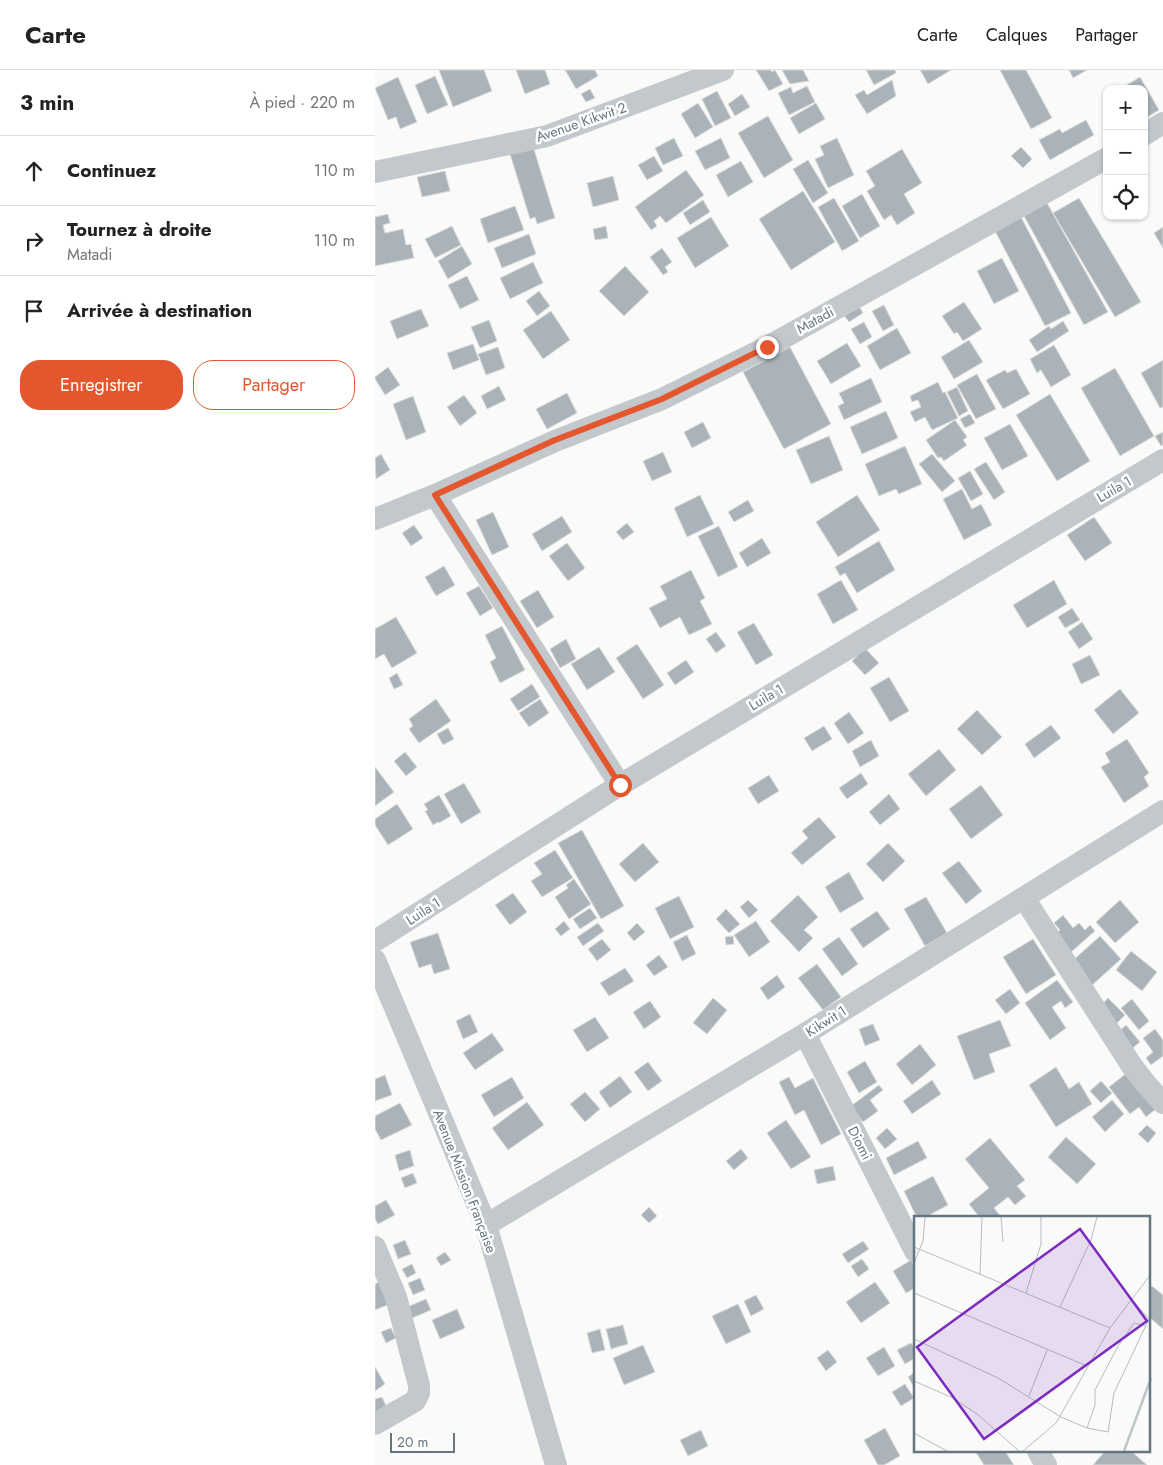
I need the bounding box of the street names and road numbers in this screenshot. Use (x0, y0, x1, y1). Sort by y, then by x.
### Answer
street label: Avenue Kikwit 2 (533, 97, 629, 147)
street label: Matadi (793, 302, 837, 338)
street label: Luila 1 (1093, 471, 1135, 507)
street label: Luila 1 (745, 679, 787, 715)
street label: Luila 1 (402, 892, 444, 930)
street label: Kikwit 1 (802, 1001, 850, 1041)
street label: Avenue Mission Française (428, 1106, 502, 1256)
street label: Diomi (843, 1123, 877, 1163)

